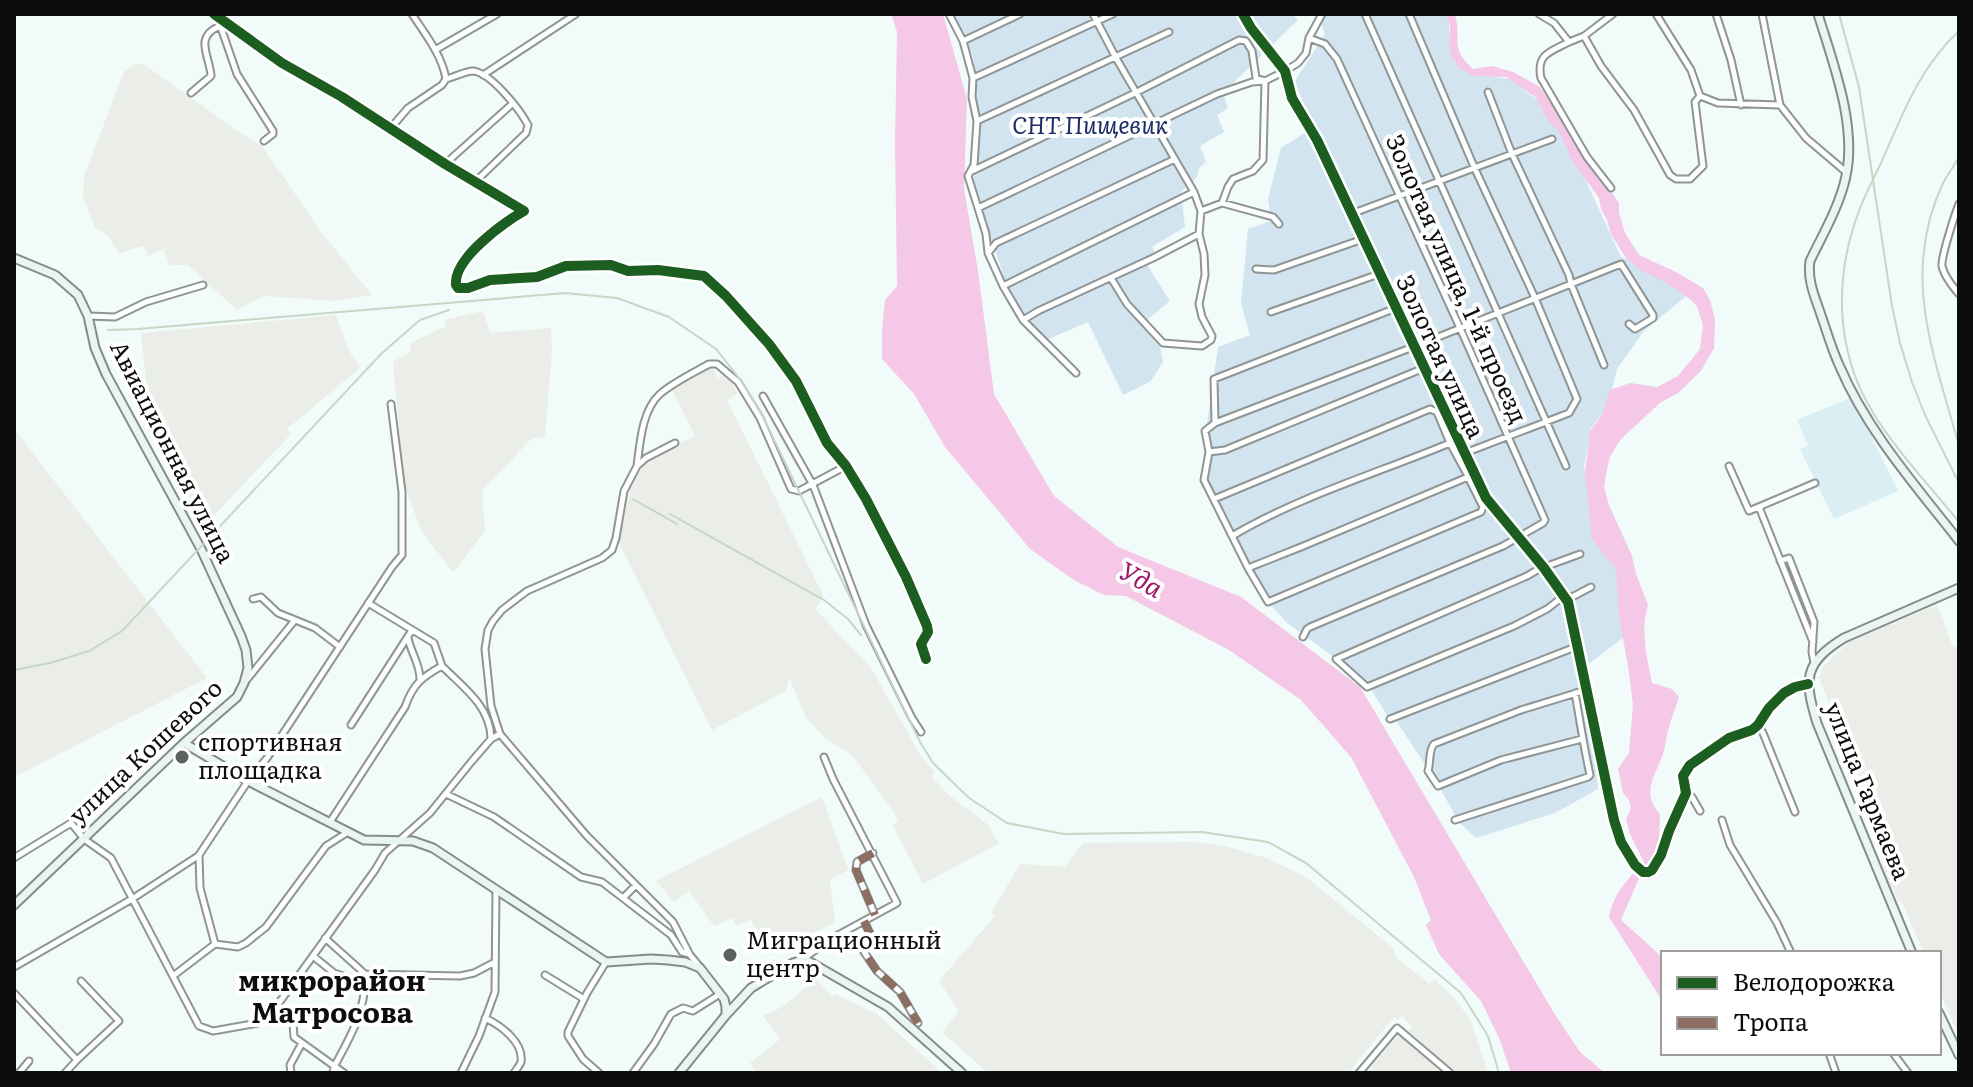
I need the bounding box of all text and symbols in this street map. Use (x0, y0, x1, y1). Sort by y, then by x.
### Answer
park label: СНТ Пищевик (1012, 106, 1168, 141)
street label: Золотая улица, 1-й проезд (1379, 130, 1533, 428)
street label: Золотая улица (1390, 271, 1490, 443)
street label: Авиационная улица (103, 334, 246, 568)
water label: Уда (1113, 550, 1171, 606)
street label: улица Кошевого (60, 670, 229, 831)
street label: улица Гармаева (1818, 696, 1921, 884)
place label: спортивная площадка (198, 723, 342, 786)
marker: спортивная площадка (173, 748, 191, 766)
place label: Миграционный центр (746, 921, 942, 984)
marker: Миграционный центр (721, 946, 739, 964)
legend (1661, 951, 1941, 1055)
district label: микрорайон Матросова (238, 958, 426, 1032)
text: Велодорожка (1733, 963, 1895, 998)
text: Тропа (1733, 1003, 1808, 1038)

